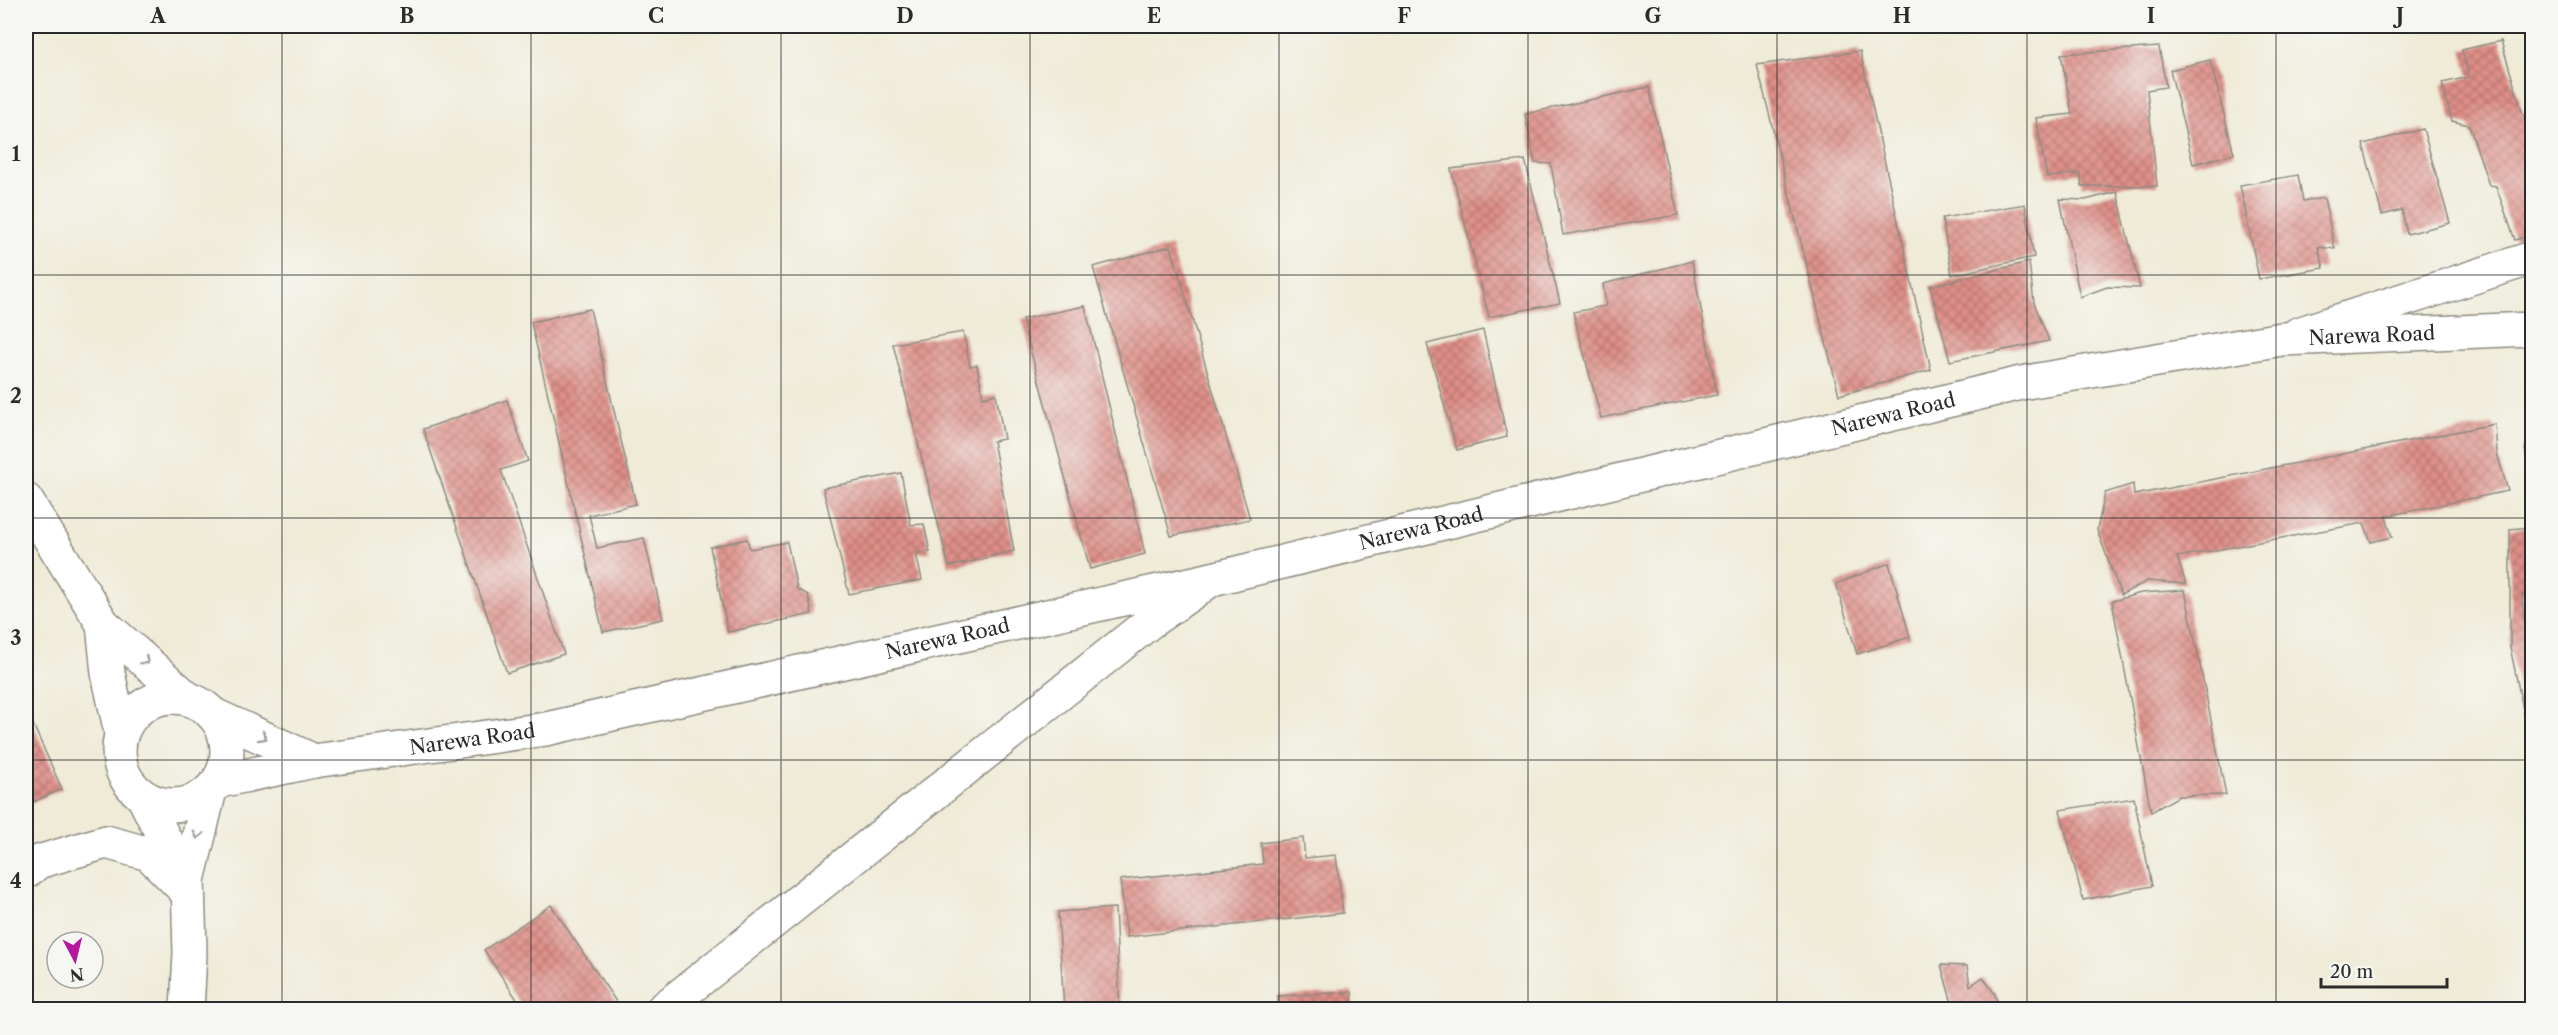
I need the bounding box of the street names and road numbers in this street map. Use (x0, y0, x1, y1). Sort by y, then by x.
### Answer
street label: Narewa Road (2308, 321, 2436, 350)
street label: Narewa Road (1829, 387, 1958, 441)
street label: Narewa Road (1357, 502, 1485, 555)
street label: Narewa Road (883, 613, 1012, 664)
street label: Narewa Road (408, 719, 537, 760)

